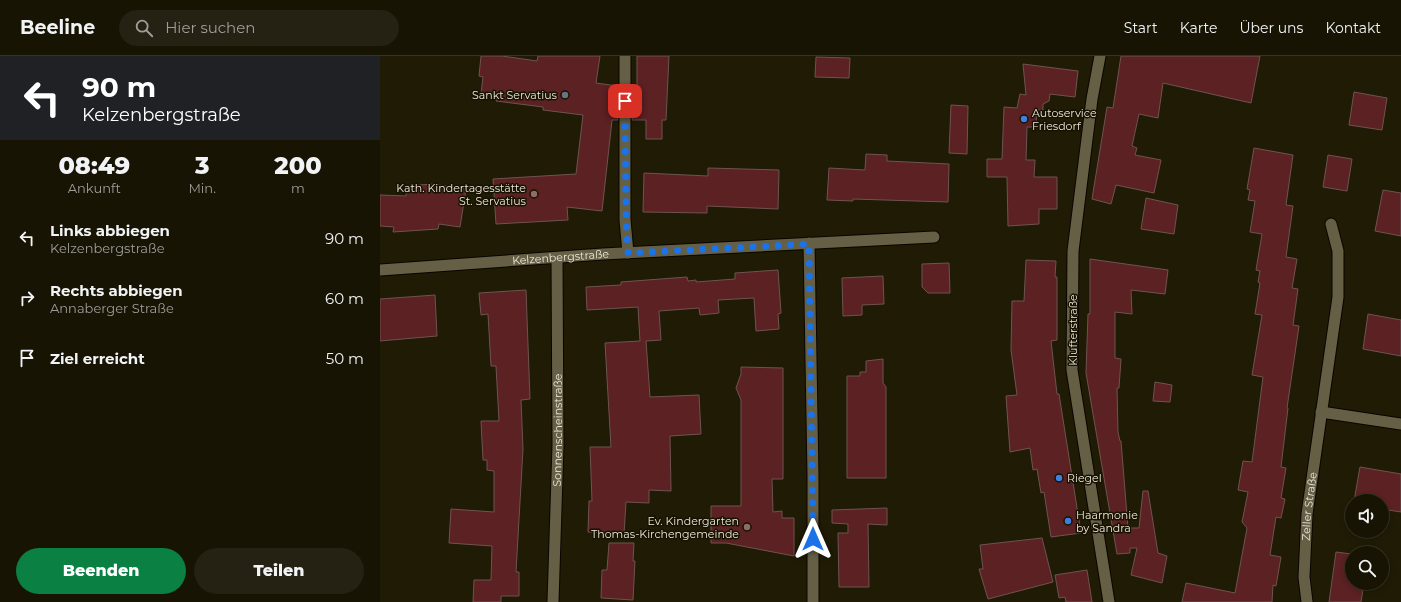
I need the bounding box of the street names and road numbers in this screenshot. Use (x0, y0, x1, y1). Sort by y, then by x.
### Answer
street label: Kelzenbergstraße (512, 247, 610, 268)
street label: Klufterstraße (1066, 294, 1080, 366)
street label: Sonnenscheinstraße (550, 373, 565, 487)
street label: Zeller Straße (1299, 471, 1320, 541)

